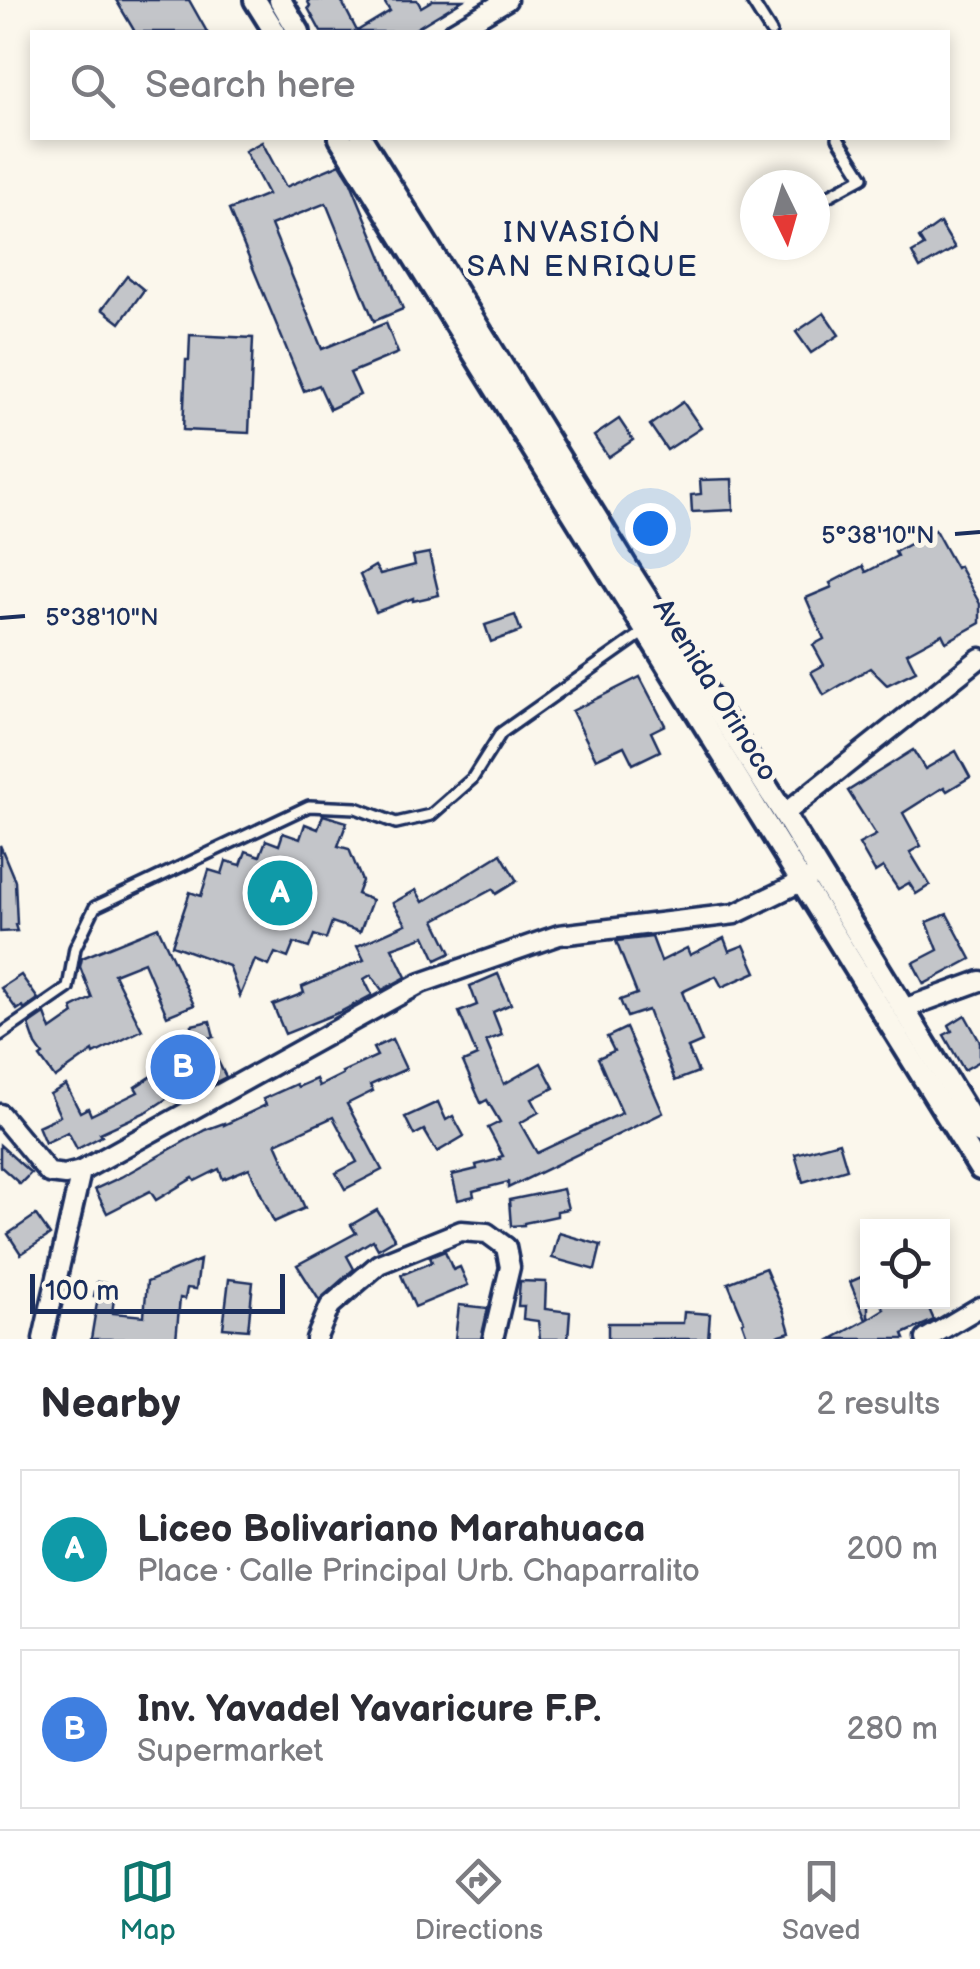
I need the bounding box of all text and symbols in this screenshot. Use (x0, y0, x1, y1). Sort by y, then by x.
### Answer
search box (30, 30, 950, 140)
icon: search (65, 58, 120, 113)
text: Search here (145, 63, 356, 108)
north arrow (740, 170, 830, 260)
district label: INVASIÓN SAN ENRIQUE (467, 214, 699, 285)
your location (625, 503, 676, 554)
text: 5°38'10"N (821, 520, 935, 551)
street label: Avenida Orinoco (646, 593, 784, 787)
text: 5°38'10"N (45, 602, 159, 633)
pin: A (248, 856, 312, 930)
pin: B (150, 1030, 216, 1104)
map controls (860, 1219, 950, 1309)
button: locate (860, 1219, 950, 1309)
scale bar (30, 1269, 285, 1314)
text: 100 m (45, 1275, 119, 1308)
text: Nearby (40, 1379, 180, 1430)
text: 2 results (816, 1385, 940, 1424)
text: Liceo Bolivariano Marahuaca (137, 1507, 646, 1552)
text: A (65, 1530, 84, 1569)
text: 200 m (846, 1530, 938, 1569)
text: Place · Calle Principal Urb. Chaparralito (137, 1552, 700, 1591)
text: Inv. Yavadel Yavaricure F.P. (137, 1687, 601, 1732)
text: B (63, 1710, 86, 1749)
text: 280 m (847, 1710, 938, 1749)
text: Supermarket (137, 1732, 323, 1771)
tab: Map (119, 1854, 176, 1947)
tab: Directions (414, 1854, 543, 1947)
tab: Saved (782, 1854, 861, 1947)

